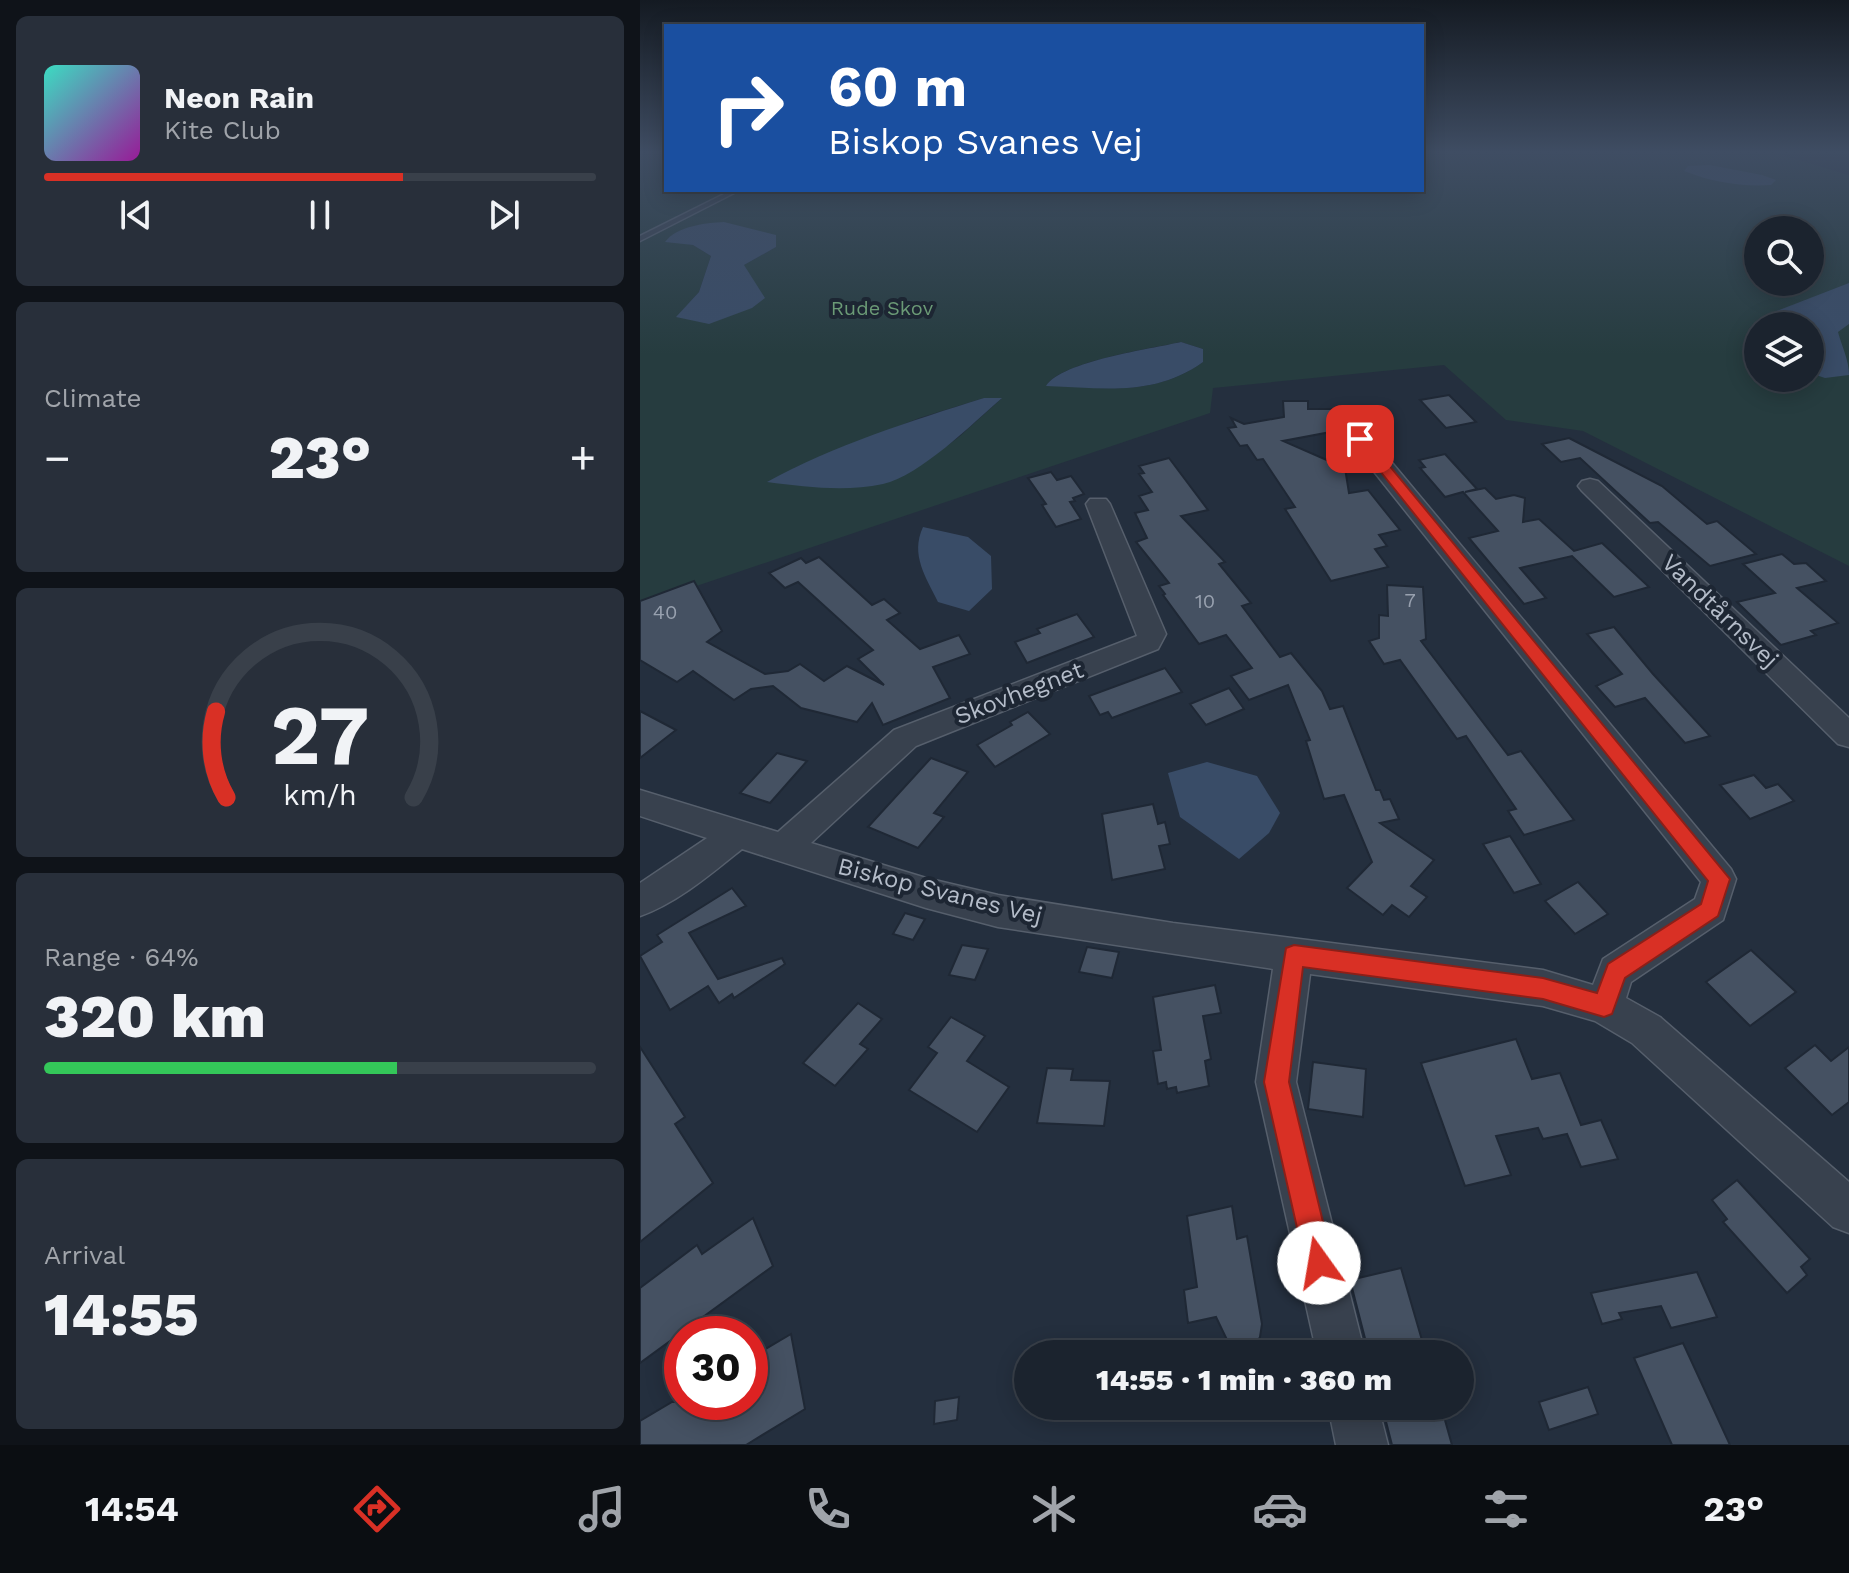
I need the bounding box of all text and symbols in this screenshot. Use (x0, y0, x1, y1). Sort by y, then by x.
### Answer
text: 60 m (828, 54, 967, 120)
icon: right (696, 56, 800, 160)
text: Neon Rain (164, 80, 314, 115)
text: Kite Club (164, 115, 281, 145)
text: Biskop Svanes Vej (828, 121, 1143, 163)
icon: previous (114, 193, 158, 237)
icon: pause (298, 193, 342, 237)
icon: next (482, 193, 526, 237)
map controls (1744, 216, 1824, 392)
button: search (1744, 216, 1824, 296)
park label: Rude Skov (831, 296, 934, 320)
button: layers (1744, 312, 1824, 392)
text: Climate (44, 383, 142, 413)
pin (1326, 405, 1394, 473)
icon: arrive (1338, 417, 1382, 461)
text: 23° (269, 422, 371, 493)
text: − (44, 432, 71, 484)
text: + (569, 432, 596, 484)
street label: Vandtårnsvej (1656, 549, 1784, 673)
house number: 7 (1404, 588, 1416, 612)
house number: 10 (1195, 589, 1215, 613)
house number: 40 (653, 600, 677, 624)
street label: Skovhegnet (951, 656, 1087, 730)
text: 27 (271, 687, 369, 784)
text: km/h (283, 779, 357, 813)
street label: Biskop Svanes Vej (835, 852, 1045, 930)
text: Range · 64% (44, 942, 199, 972)
text: 320 km (44, 981, 266, 1052)
position arrow (1277, 1221, 1361, 1305)
text: Arrival (44, 1240, 125, 1270)
text: 14:55 (44, 1279, 199, 1350)
speed limit sign: 30 (664, 1316, 768, 1420)
text: 14:55 · 1 min · 360 m (1096, 1362, 1392, 1397)
icon: directions (349, 1481, 405, 1537)
icon: music (574, 1481, 630, 1537)
icon: phone (800, 1481, 856, 1537)
icon: climate (1026, 1481, 1082, 1537)
icon: car (1252, 1481, 1308, 1537)
icon: filters (1478, 1481, 1534, 1537)
text: 14:54 (85, 1488, 179, 1530)
text: 23° (1703, 1488, 1764, 1530)

